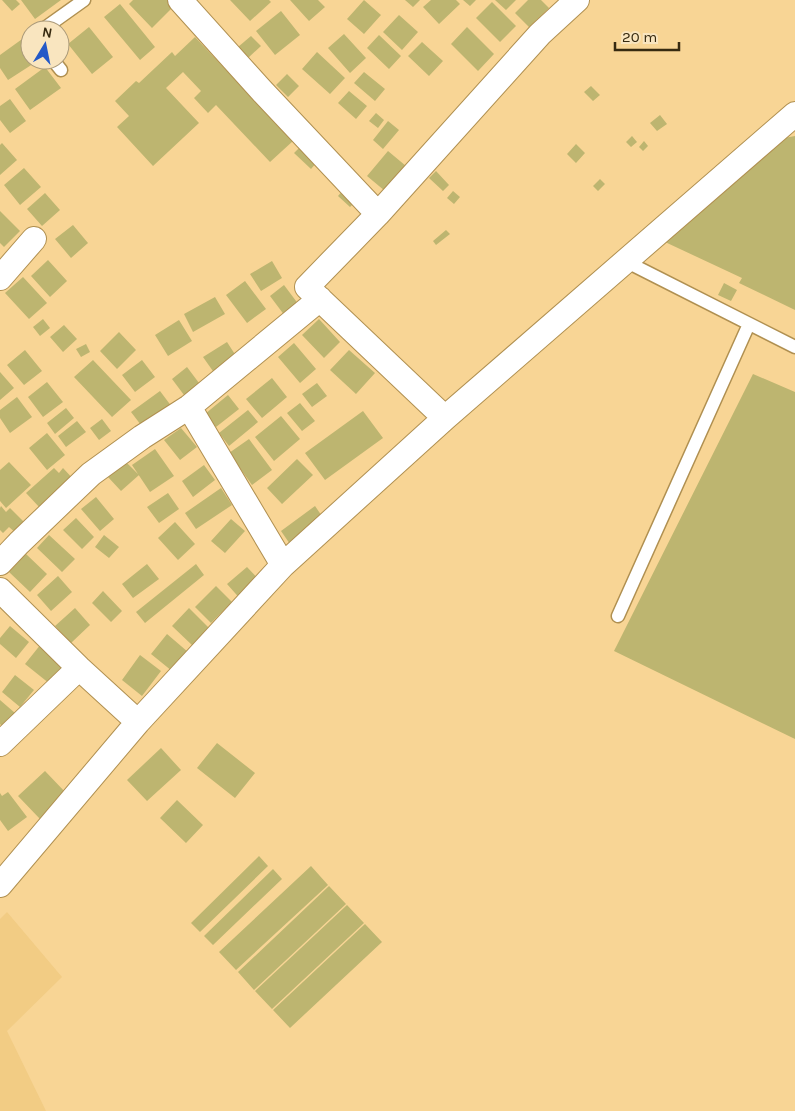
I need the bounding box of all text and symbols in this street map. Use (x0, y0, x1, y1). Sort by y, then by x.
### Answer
north arrow (20, 20, 70, 70)
scale bar (615, 20, 679, 52)
text: N (41, 23, 54, 42)
text: 20 m (622, 28, 657, 46)

